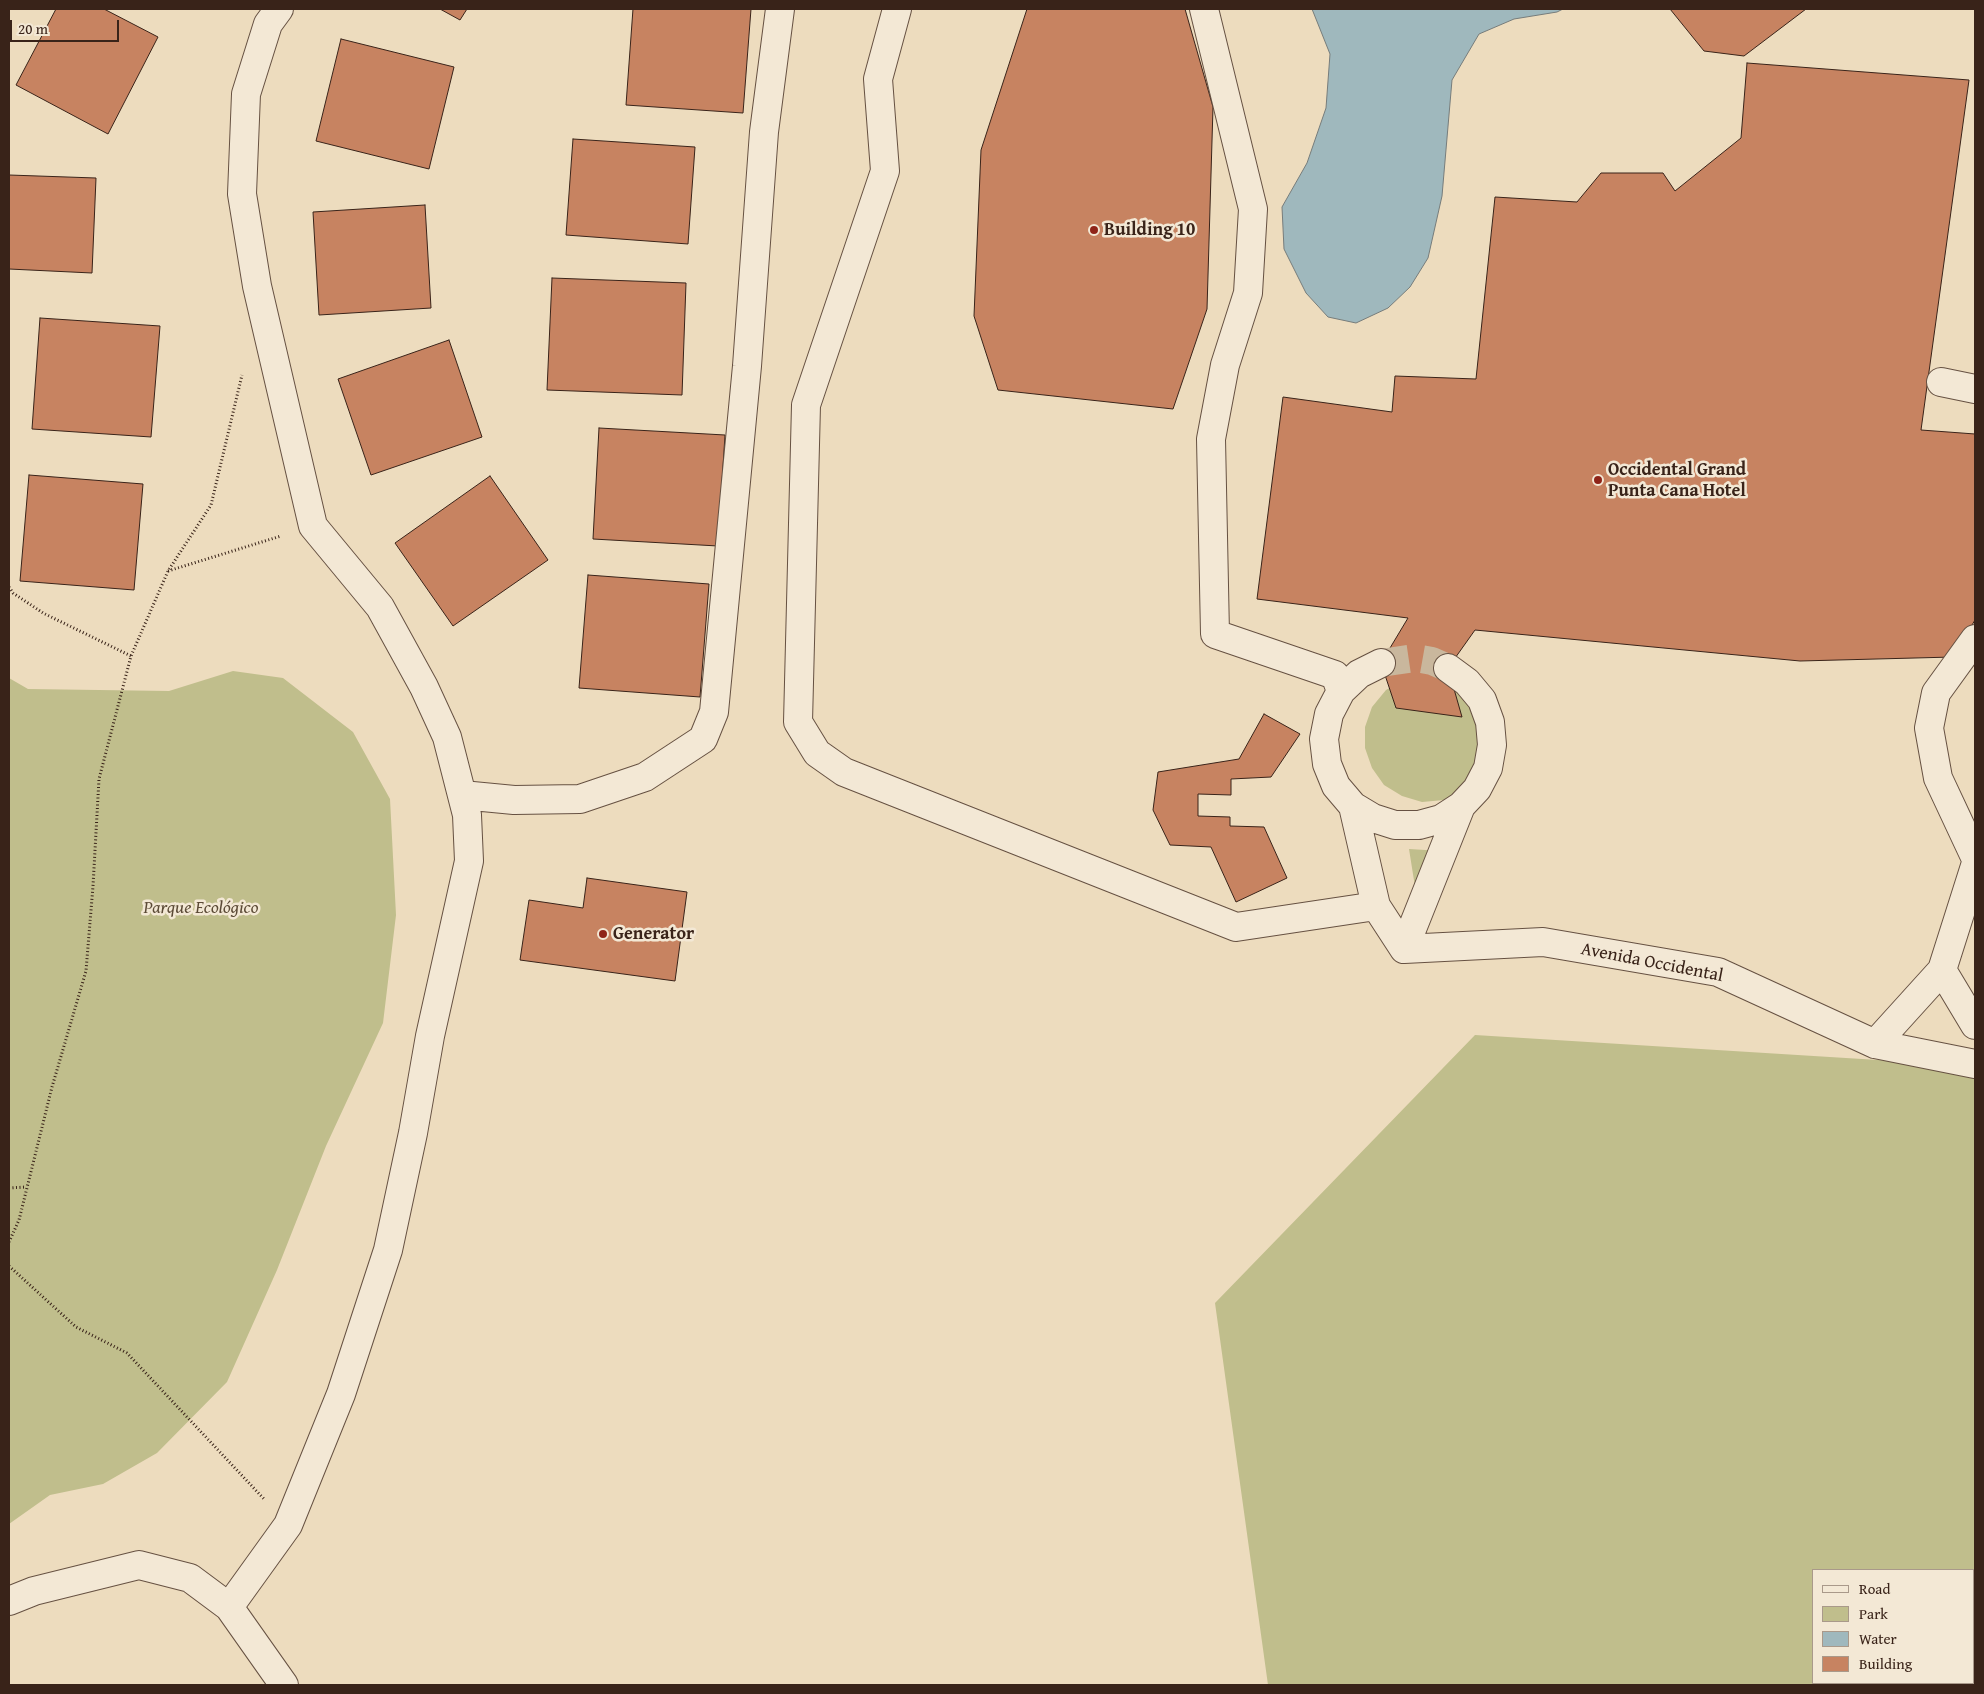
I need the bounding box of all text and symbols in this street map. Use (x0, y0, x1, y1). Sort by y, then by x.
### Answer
scale bar (12, 10, 121, 42)
text: 20 m (18, 18, 48, 39)
place label: Building 10 (1104, 219, 1195, 241)
marker: Building 10 (1088, 224, 1100, 236)
place label: Occidental Grand Punta Cana Hotel (1608, 459, 1746, 502)
marker: Occidental Grand Punta Cana Hotel (1592, 474, 1604, 486)
park label: Parque Ecológico (144, 897, 258, 919)
place label: Generator (613, 923, 694, 945)
marker: Generator (597, 928, 609, 940)
street label: Avenida Occidental (1579, 939, 1725, 987)
legend (1812, 1569, 1974, 1684)
text: Road (1859, 1578, 1890, 1599)
text: Park (1859, 1603, 1888, 1624)
text: Water (1859, 1628, 1897, 1649)
text: Building (1859, 1653, 1912, 1674)

